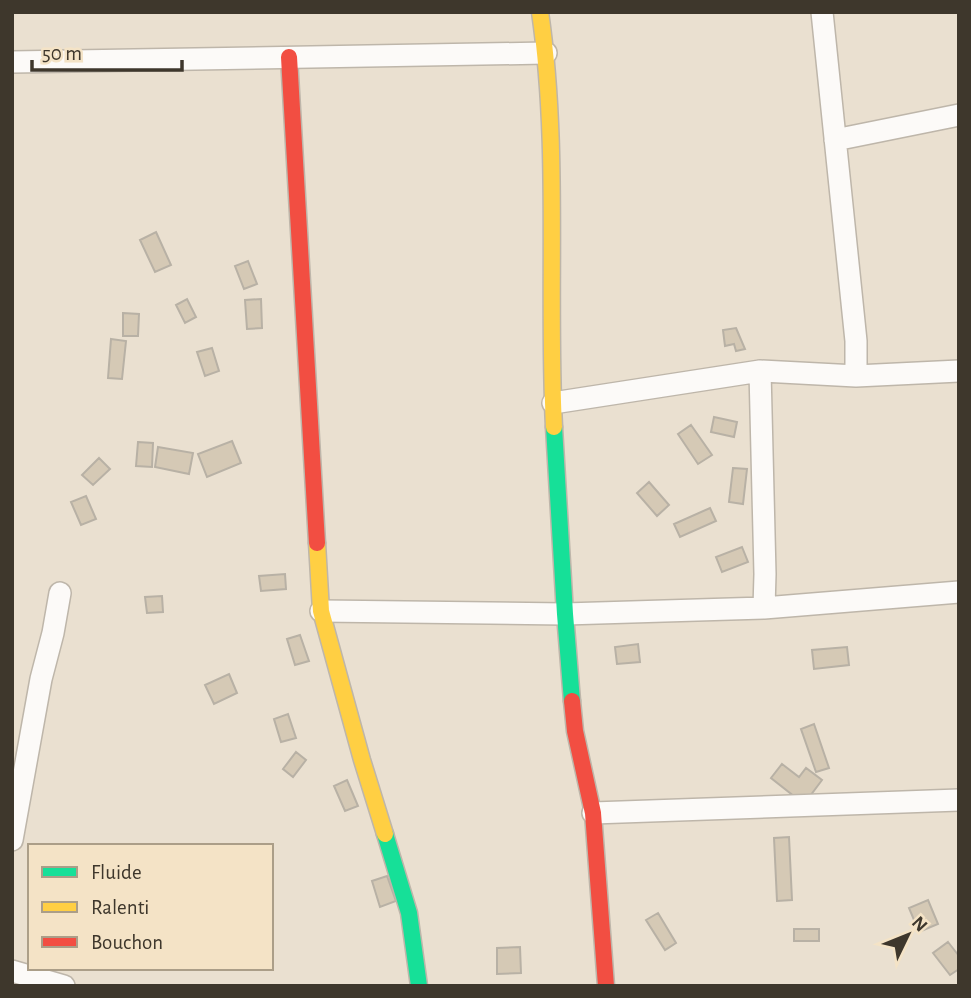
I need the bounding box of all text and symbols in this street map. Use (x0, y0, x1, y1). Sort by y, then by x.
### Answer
scale bar (32, 28, 182, 72)
text: 50 m (42, 43, 82, 64)
legend (28, 844, 273, 970)
text: Fluide (91, 862, 142, 883)
text: Ralenti (91, 897, 149, 918)
north arrow (873, 900, 943, 970)
text: N (908, 913, 931, 936)
text: Bouchon (91, 932, 163, 953)

